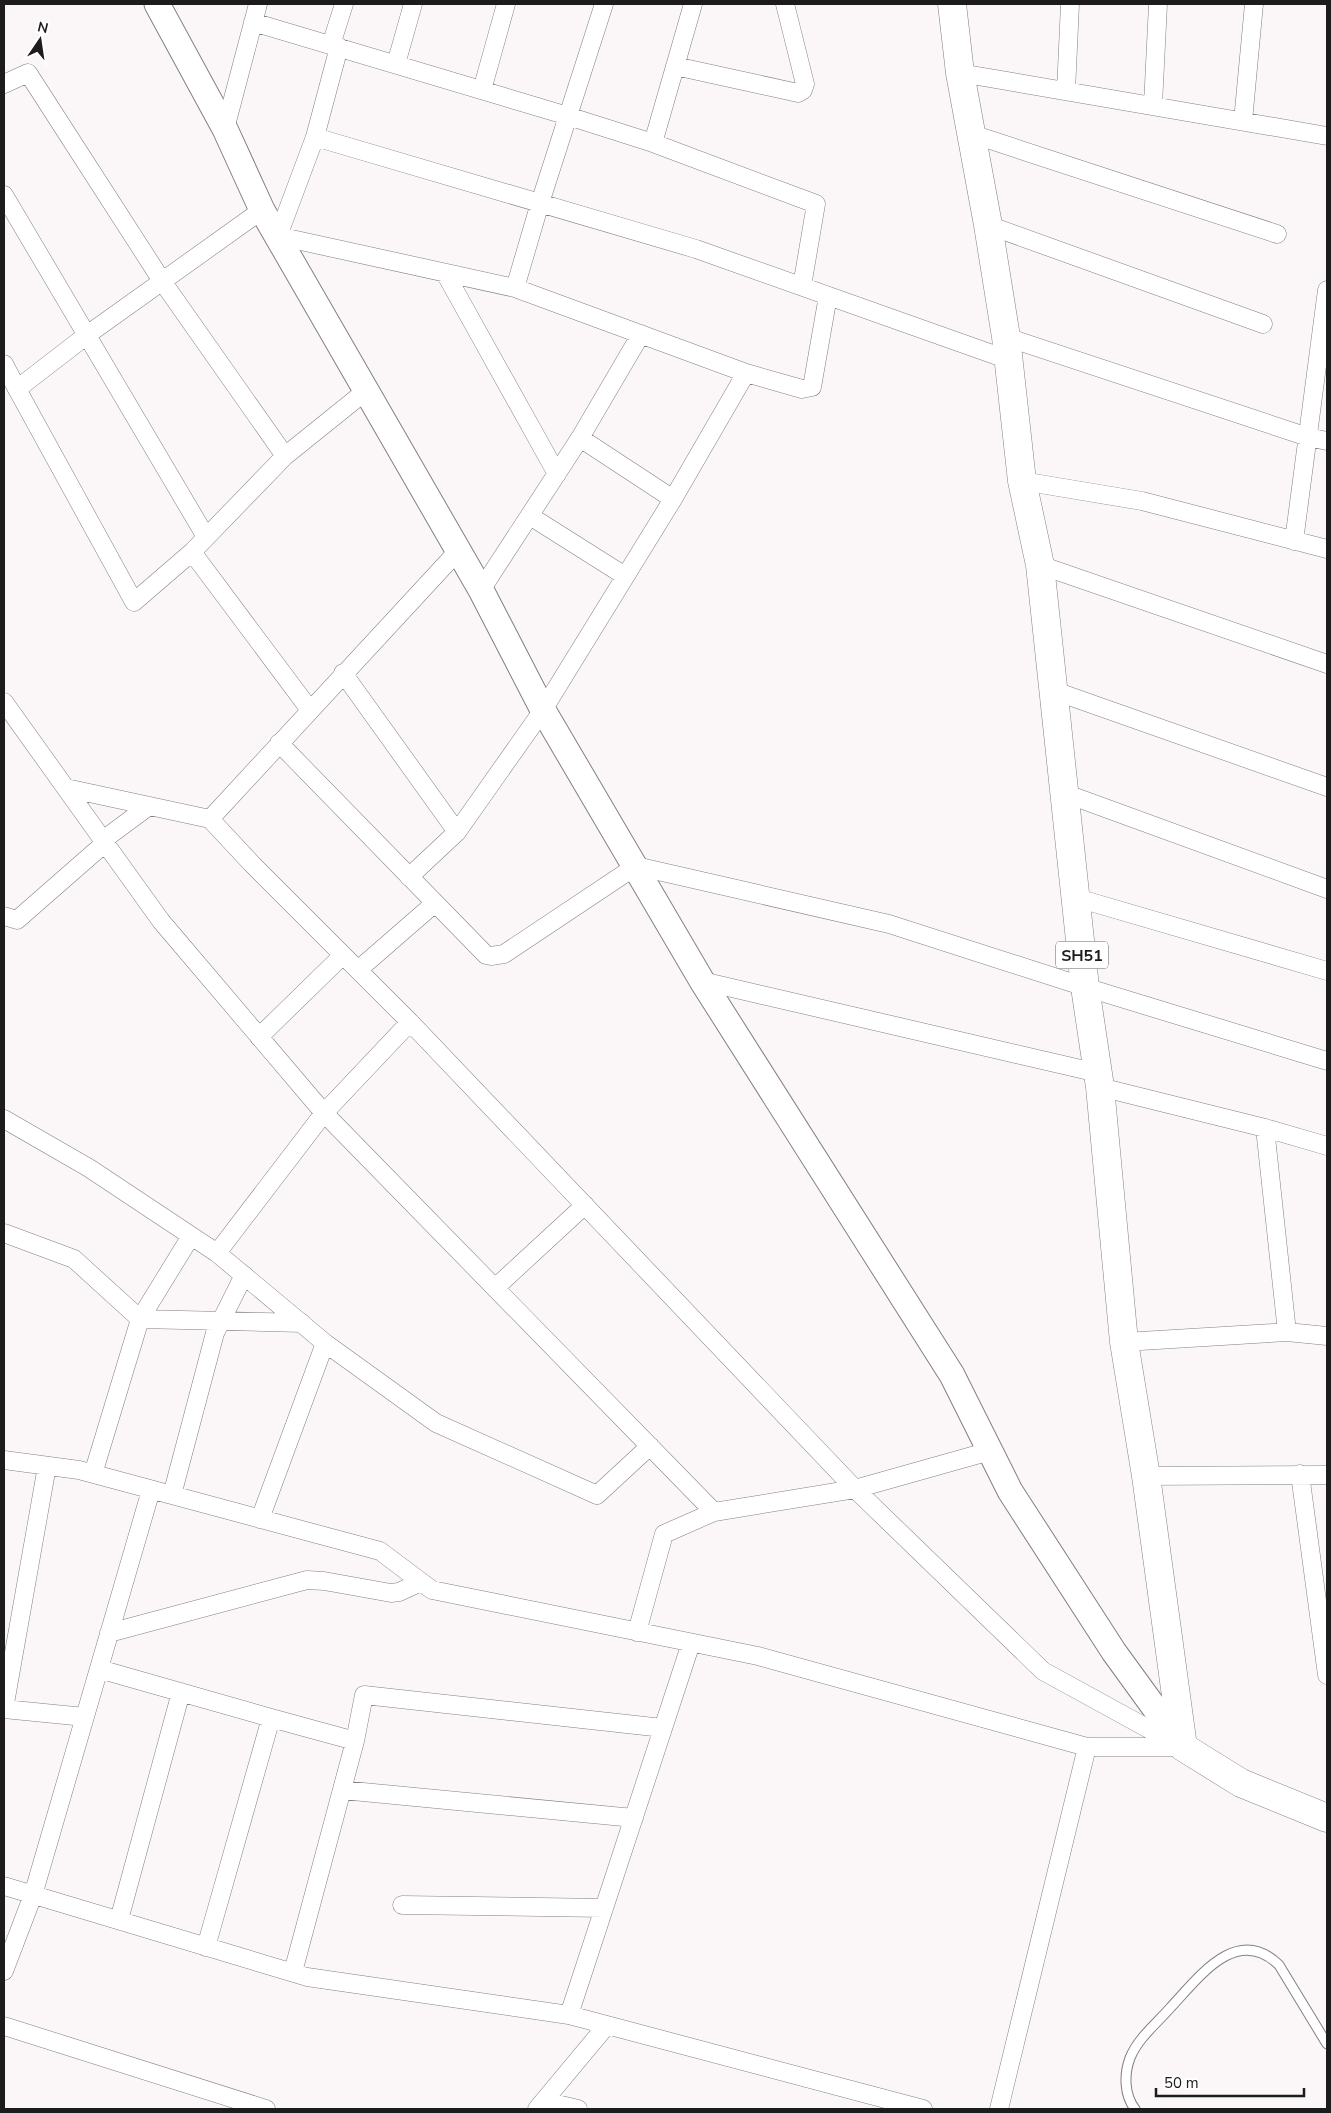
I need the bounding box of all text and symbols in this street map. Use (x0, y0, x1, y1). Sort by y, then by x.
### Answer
north arrow (15, 15, 65, 65)
text: N (36, 17, 50, 38)
road number: SH51 (1056, 942, 1108, 968)
scale bar (1156, 2066, 1304, 2098)
text: 50 m (1164, 2073, 1199, 2093)

